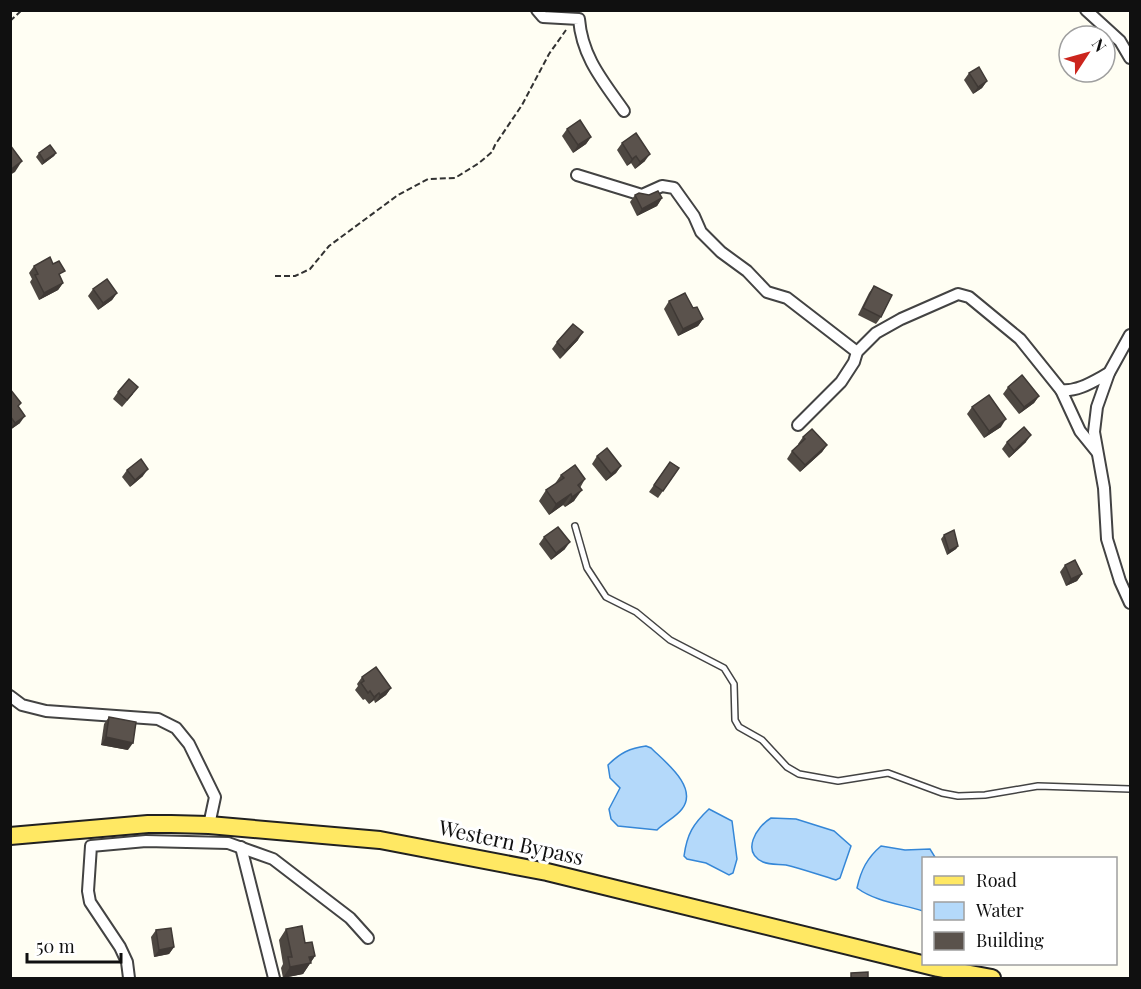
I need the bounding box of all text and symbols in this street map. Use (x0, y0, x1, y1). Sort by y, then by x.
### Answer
north arrow (1057, 24, 1117, 84)
text: N (1088, 34, 1112, 56)
street label: Western Bypass (435, 812, 587, 870)
legend (922, 857, 1117, 965)
text: Road (976, 868, 1017, 892)
text: Water (975, 898, 1024, 922)
scale bar (27, 926, 122, 964)
text: Building (976, 928, 1044, 952)
text: 50 m (36, 934, 75, 958)

